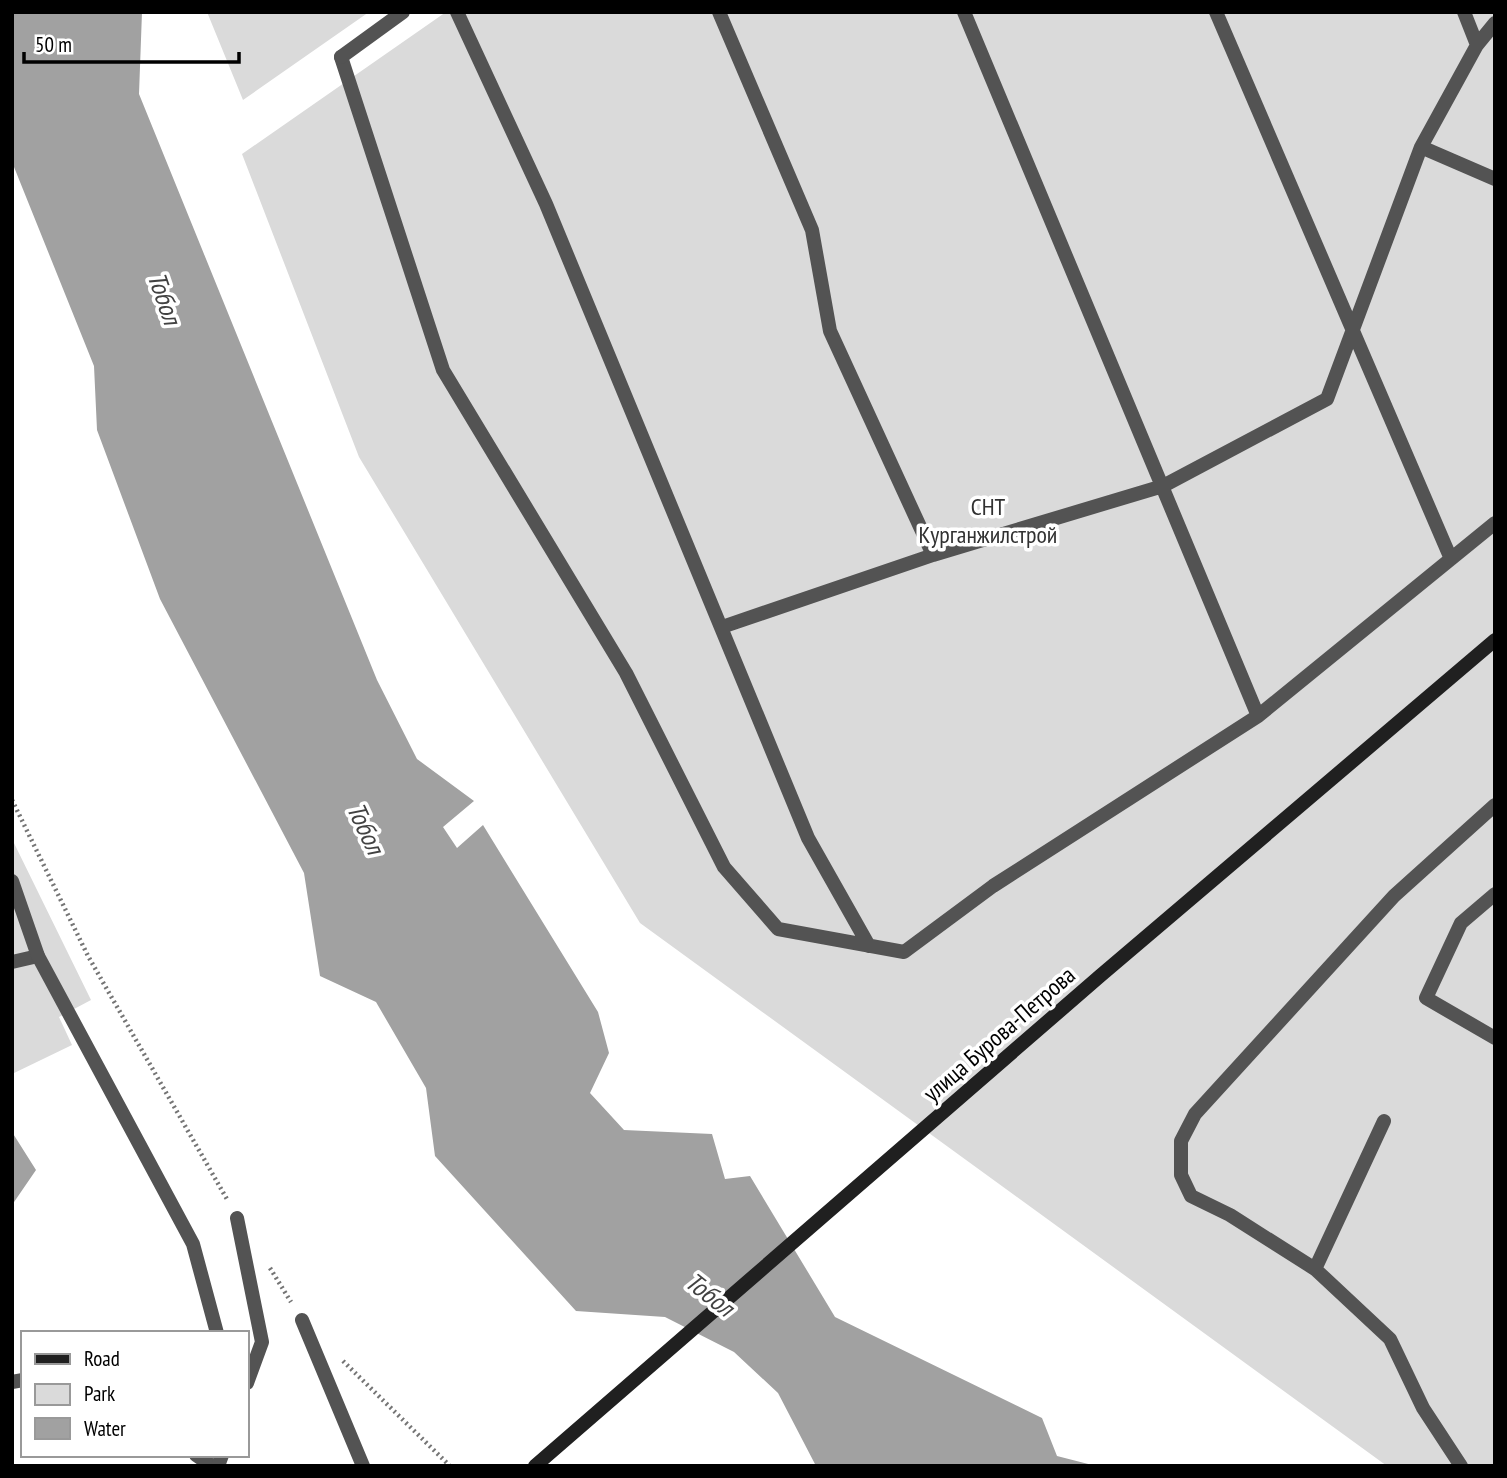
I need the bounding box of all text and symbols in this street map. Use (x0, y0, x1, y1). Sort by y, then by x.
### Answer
scale bar (24, 21, 240, 65)
text: 50 m (35, 31, 72, 58)
water label: Тобол (141, 267, 190, 331)
park label: СНТ Курганжилстрой (919, 491, 1057, 550)
water label: Тобол (340, 797, 393, 861)
street label: улица Бурова-Петрова (917, 960, 1081, 1108)
water label: Тобол (679, 1265, 743, 1325)
legend (21, 1331, 248, 1457)
text: Road (84, 1345, 120, 1372)
text: Park (84, 1380, 115, 1407)
text: Water (84, 1415, 126, 1442)

